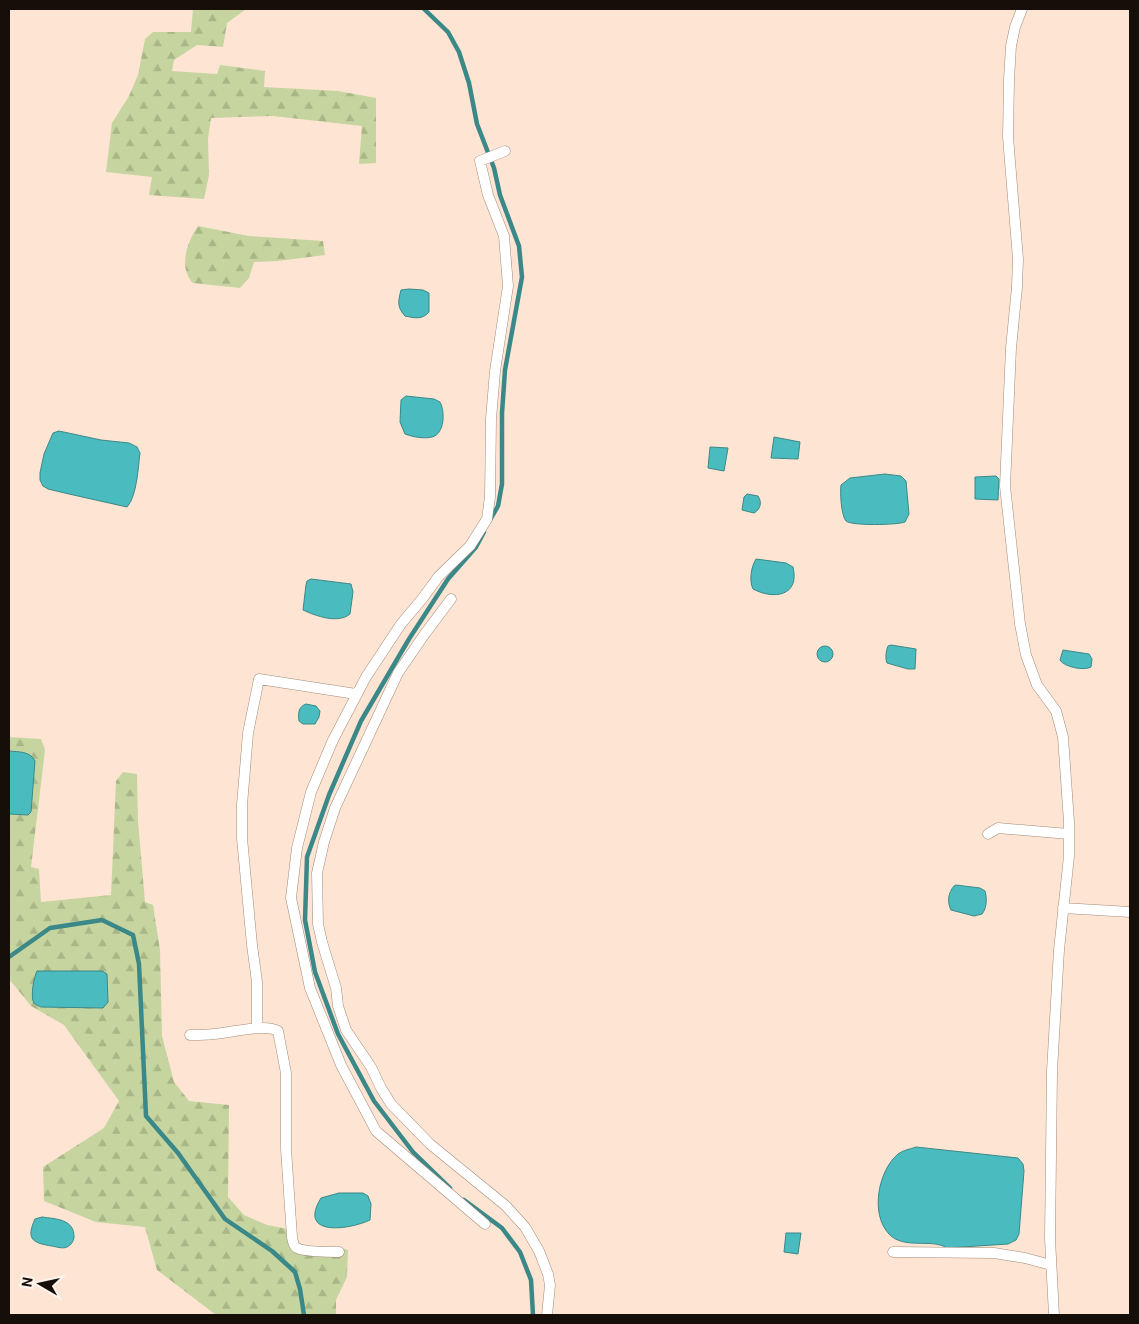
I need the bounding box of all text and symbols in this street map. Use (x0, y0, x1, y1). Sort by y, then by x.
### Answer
north arrow (15, 1259, 65, 1309)
text: N (18, 1276, 36, 1288)

